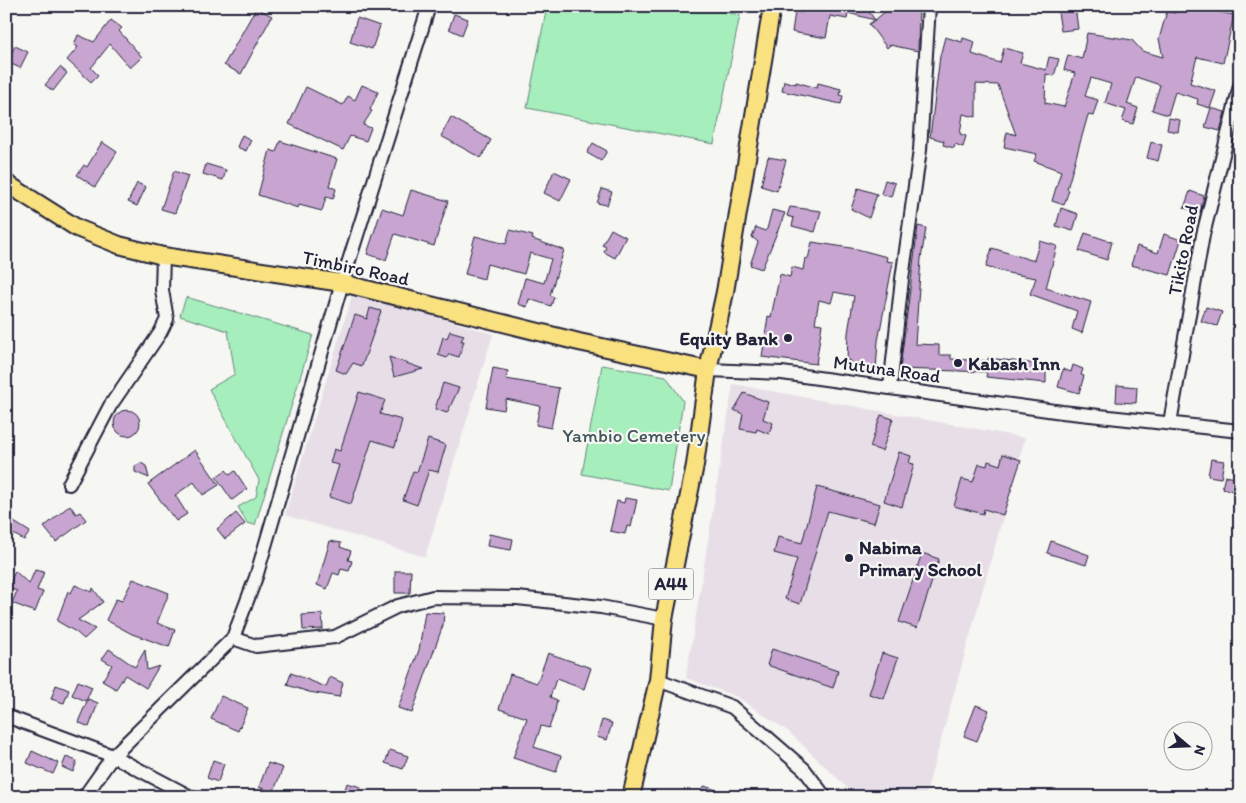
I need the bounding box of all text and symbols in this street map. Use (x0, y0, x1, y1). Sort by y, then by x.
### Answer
street label: Tikito Road (1163, 202, 1203, 297)
street label: Timbiro Road (300, 245, 412, 291)
place label: Equity Bank (679, 327, 778, 350)
marker: Equity Bank (782, 332, 794, 344)
street label: Mutuna Road (832, 350, 943, 388)
place label: Kabash Inn (968, 352, 1061, 375)
marker: Kabash Inn (952, 357, 964, 369)
park label: Yambio Cemetery (563, 424, 705, 447)
place label: Nabima Primary School (859, 536, 982, 581)
marker: Nabima Primary School (843, 552, 855, 564)
road number: A44 (648, 568, 694, 600)
north arrow (1164, 720, 1214, 770)
text: N (1190, 743, 1209, 757)

